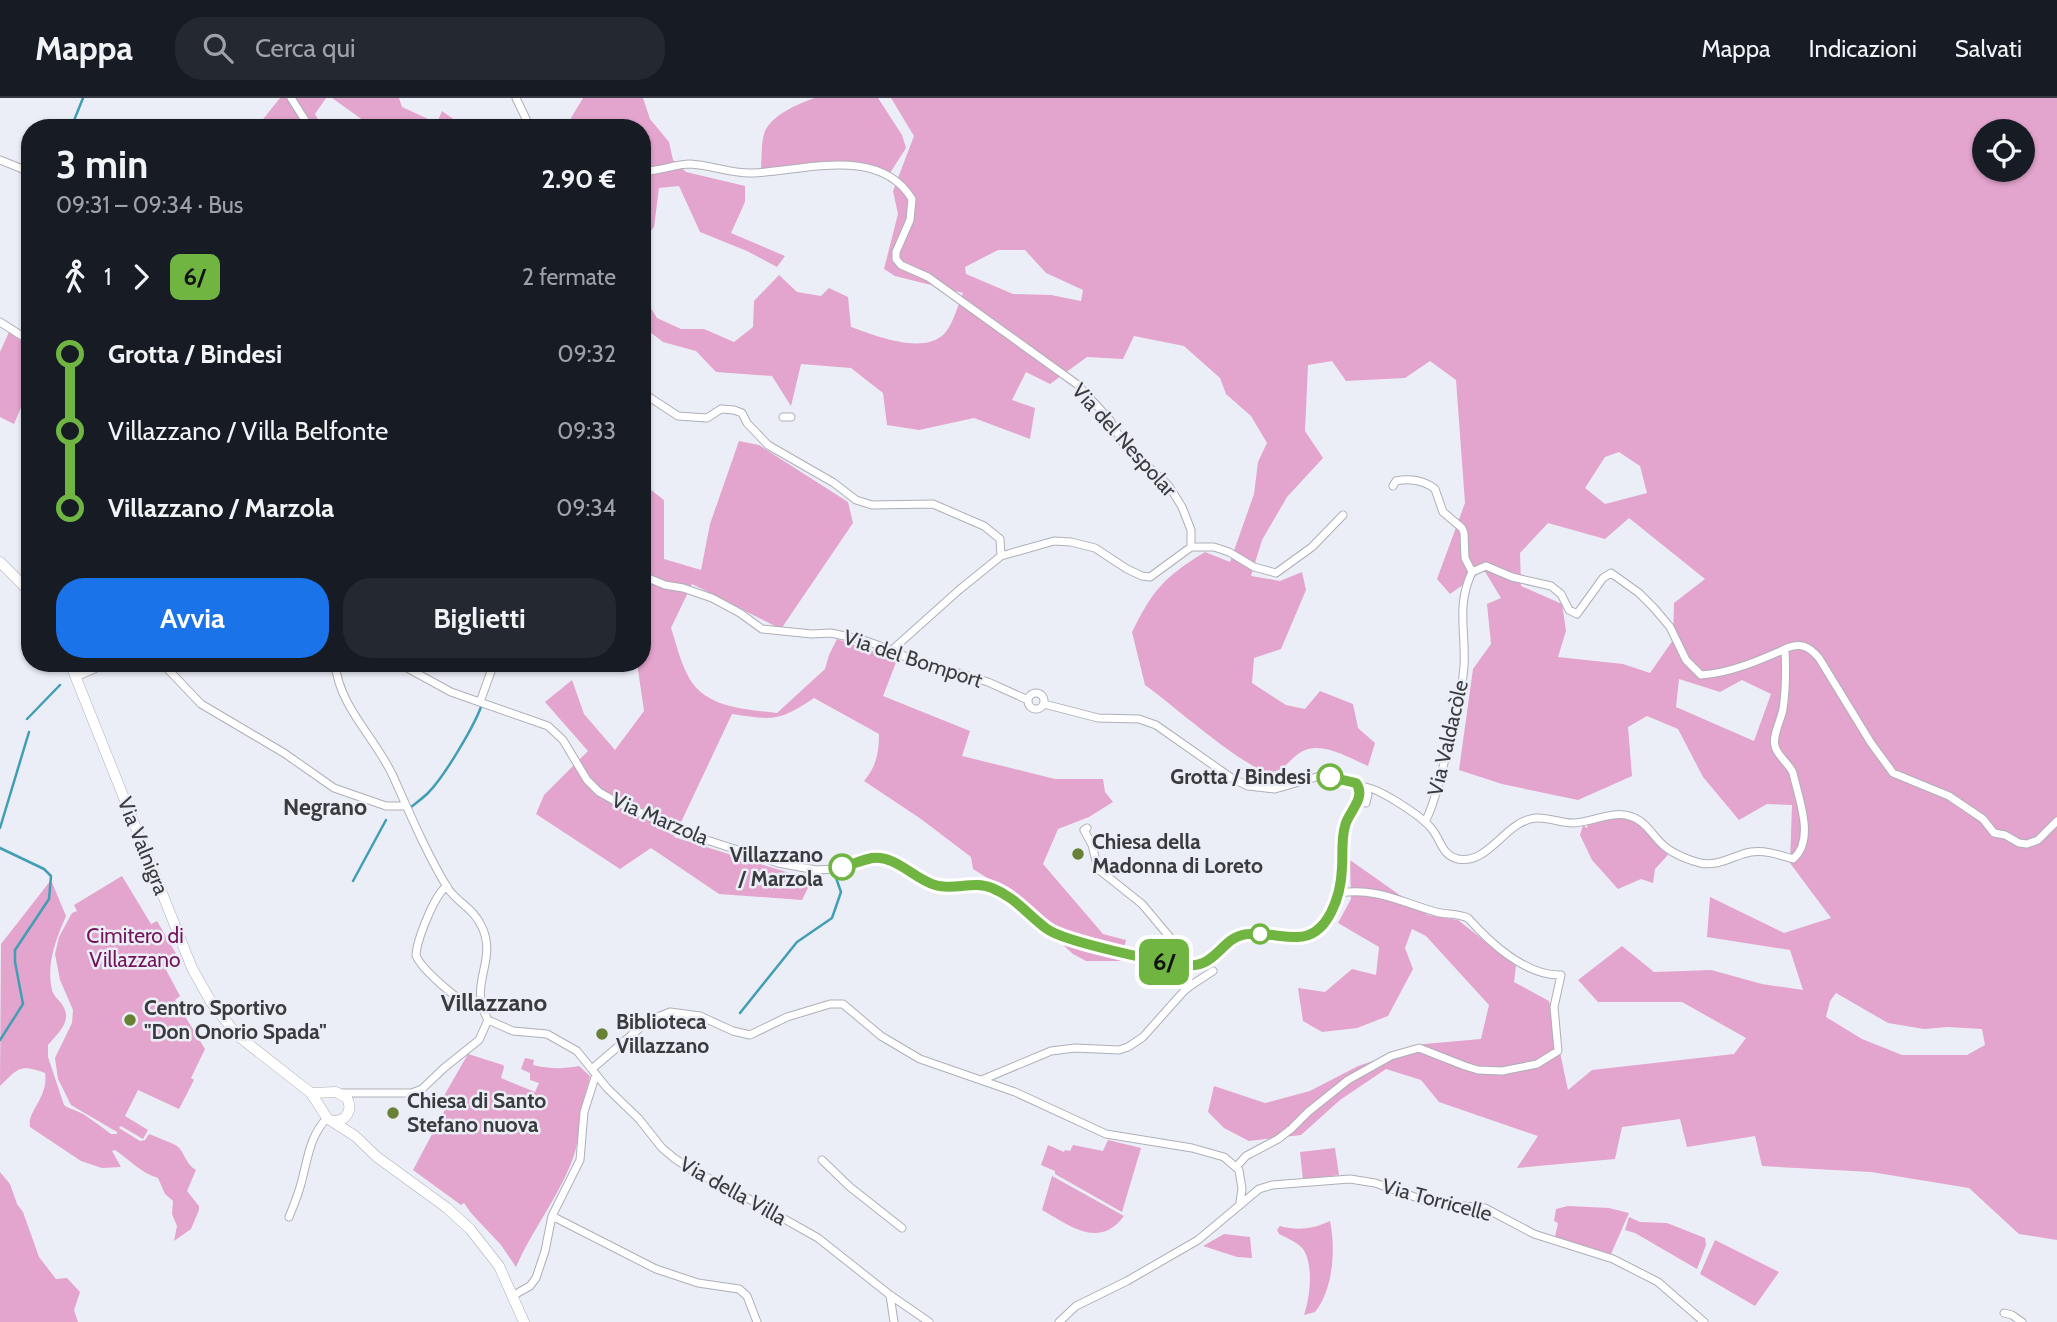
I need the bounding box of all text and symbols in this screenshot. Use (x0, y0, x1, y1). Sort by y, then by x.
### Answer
search box (175, 17, 665, 80)
text: Mappa (35, 28, 133, 68)
icon: search (199, 29, 237, 67)
text: Cerca qui (255, 32, 356, 64)
text: Mappa (1701, 34, 1771, 63)
text: Indicazioni (1809, 34, 1917, 63)
text: Salvati (1955, 34, 2022, 63)
map controls (1972, 119, 2035, 182)
button: locate (1972, 119, 2035, 182)
text: 3 min (56, 141, 148, 188)
text: 2.90 € (541, 163, 616, 195)
text: 09:31 – 09:34 · Bus (56, 191, 243, 219)
icon: walk (56, 258, 94, 296)
icon: forward (122, 258, 160, 296)
text: 6/ (184, 262, 206, 291)
text: 1 (104, 263, 112, 291)
text: 2 fermate (522, 263, 616, 291)
text: Grotta / Bindesi (108, 338, 282, 370)
text: 09:32 (558, 340, 616, 368)
street label: Via del Nespolar (1067, 378, 1182, 502)
text: Villazzano / Villa Belfonte (108, 415, 388, 447)
text: 09:33 (557, 417, 616, 445)
text: Villazzano / Marzola (108, 492, 334, 524)
text: 09:34 (556, 494, 616, 522)
button: Avvia (56, 578, 329, 658)
button: Biglietti (343, 578, 616, 658)
street label: Via del Bomport (841, 624, 986, 693)
street label: Via Valdacòle (1422, 677, 1473, 798)
place label: Grotta / Bindesi (1170, 764, 1311, 789)
marker: Grotta / Bindesi (1317, 764, 1343, 790)
street label: Via Marzola (608, 787, 712, 850)
street label: Via Valnigra (113, 793, 174, 898)
district label: Negrano (283, 793, 367, 821)
place label: Chiesa della Madonna di Loreto (1092, 829, 1263, 878)
place label: Villazzano / Marzola (730, 842, 824, 891)
marker: Chiesa della Madonna di Loreto (1070, 846, 1086, 862)
marker: Villazzano / Marzola (829, 854, 855, 880)
park label: Cimitero di Villazzano (86, 923, 184, 972)
unlabelled marker (1250, 924, 1270, 944)
line badge: 6/ (1132, 939, 1196, 985)
text: 6/ (1153, 947, 1175, 976)
district label: Villazzano (441, 988, 548, 1017)
place label: Centro Sportivo "Don Onorio Spada" (144, 995, 327, 1044)
place label: Biblioteca Villazzano (616, 1009, 709, 1058)
marker: Centro Sportivo "Don Onorio Spada" (122, 1012, 138, 1028)
marker: Biblioteca Villazzano (594, 1026, 610, 1042)
place label: Chiesa di Santo Stefano nuova (407, 1088, 546, 1137)
marker: Chiesa di Santo Stefano nuova (385, 1105, 401, 1121)
street label: Via della Villa (675, 1151, 791, 1230)
street label: Via Torricelle (1380, 1173, 1495, 1226)

